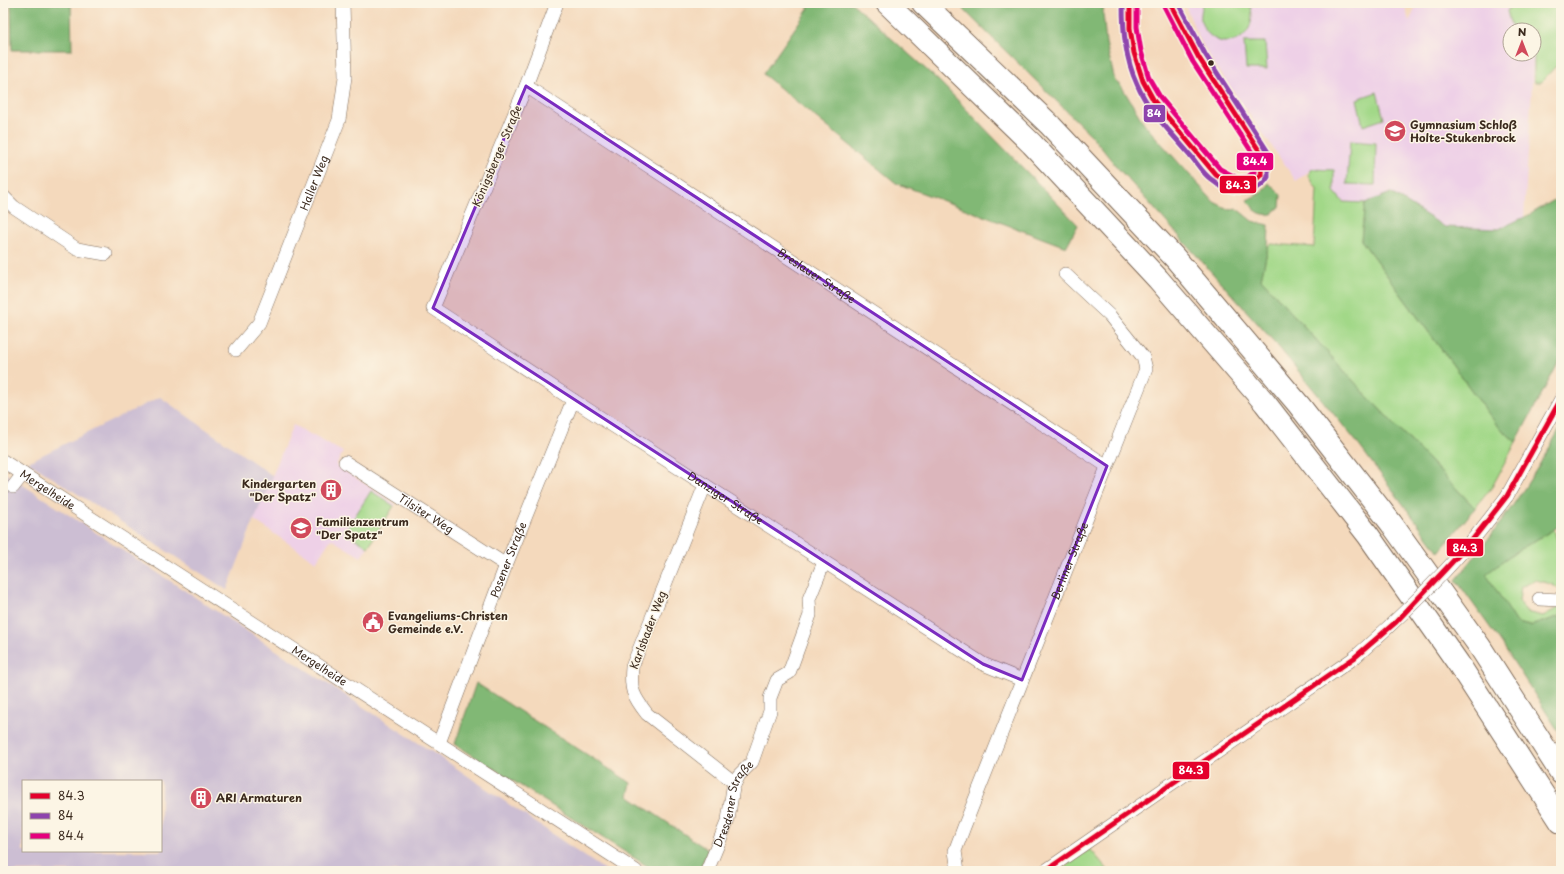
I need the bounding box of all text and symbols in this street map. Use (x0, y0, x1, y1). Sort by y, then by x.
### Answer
north arrow (1502, 22, 1542, 62)
text: N (1518, 23, 1527, 40)
unlabelled marker (1206, 58, 1216, 68)
street label: Königsberger Straße (467, 102, 526, 209)
line badge: 84 (1143, 104, 1166, 123)
text: 84 (1147, 104, 1162, 121)
place label: Gymnasium Schloß Holte-Stukenbrock (1410, 116, 1517, 146)
school or university icon: Gymnasium Schloß Holte-Stukenbrock (1382, 118, 1408, 144)
line badge: 84.4 (1236, 152, 1274, 171)
text: 84.4 (1243, 152, 1268, 169)
street label: Haller Weg (295, 153, 332, 213)
line badge: 84.3 (1219, 175, 1257, 194)
text: 84.3 (1226, 176, 1251, 193)
street label: Breslauer Straße (774, 244, 859, 307)
street label: Mergelheide (17, 465, 79, 514)
street label: Danziger Straße (684, 467, 767, 529)
place label: Kindergarten "Der Spatz" (242, 475, 316, 505)
building icon: Kindergarten "Der Spatz" (318, 477, 344, 503)
street label: Tilsiter Weg (395, 489, 457, 537)
place label: Familienzentrum "Der Spatz" (316, 513, 409, 543)
school or university icon: Familienzentrum "Der Spatz" (288, 515, 314, 541)
street label: Posener Straße (486, 519, 531, 600)
street label: Berliner Straße (1046, 519, 1092, 602)
line badge: 84.3 (1446, 538, 1484, 557)
text: 84.3 (1453, 539, 1478, 556)
street label: Karlsbader Weg (625, 588, 670, 671)
place label: Evangeliums-Christen Gemeinde e.V. (388, 607, 508, 637)
public building icon: Evangeliums-Christen Gemeinde e.V. (360, 609, 386, 635)
street label: Mergelheide (289, 641, 351, 690)
street label: Dresdener Straße (709, 756, 757, 850)
line badge: 84.3 (1172, 761, 1210, 780)
text: 84.3 (1179, 761, 1204, 778)
legend (22, 780, 162, 852)
building icon: ARI Armaturen (188, 785, 214, 811)
text: 84.3 (58, 786, 85, 804)
place label: ARI Armaturen (216, 789, 302, 806)
text: 84 (58, 806, 74, 824)
text: 84.4 (58, 826, 84, 844)

